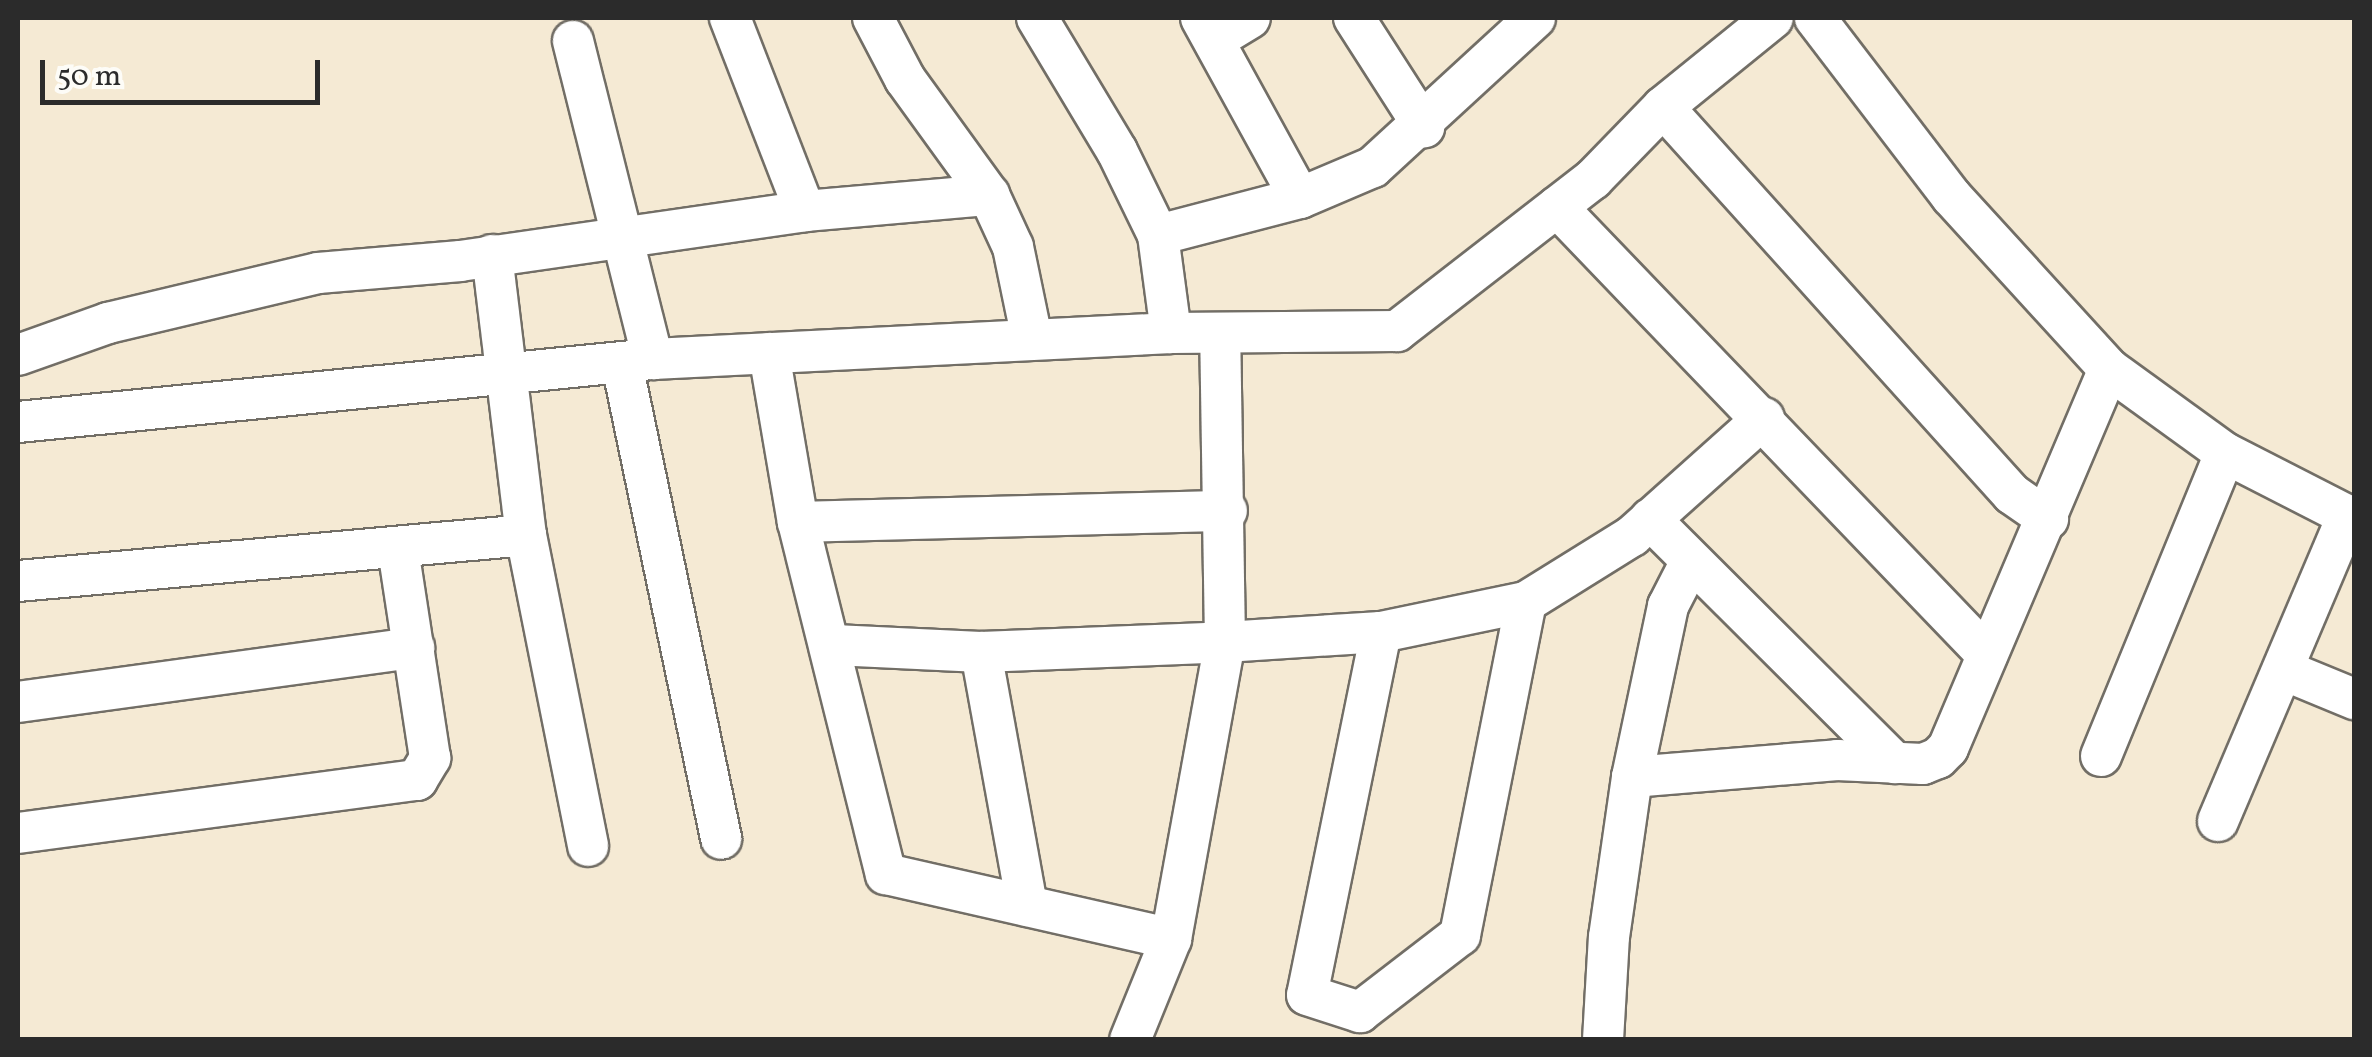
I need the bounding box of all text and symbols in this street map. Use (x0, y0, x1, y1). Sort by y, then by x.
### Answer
scale bar (45, 40, 325, 102)
text: 50 m (57, 56, 121, 98)

